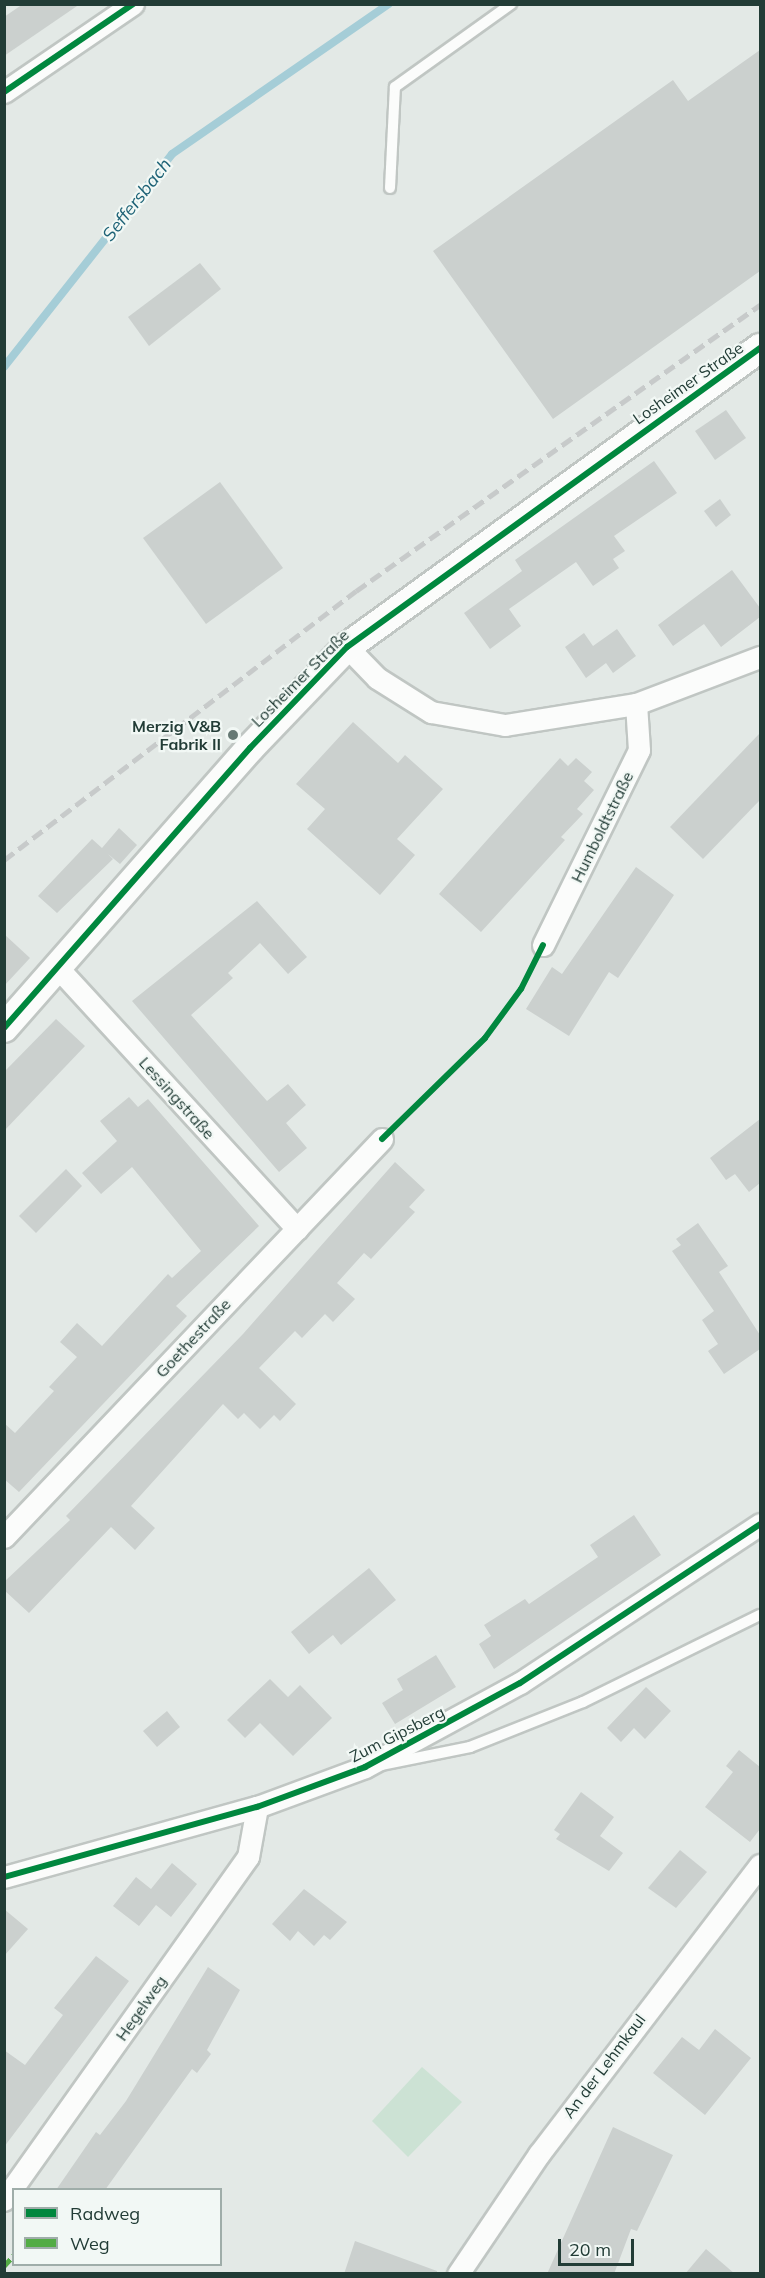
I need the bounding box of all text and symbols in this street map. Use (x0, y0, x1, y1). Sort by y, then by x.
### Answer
water label: Seffersbach (98, 154, 176, 246)
street label: Losheimer Straße (629, 338, 747, 428)
street label: Losheimer Straße (247, 625, 353, 731)
place label: Merzig V&B Fabrik II (132, 716, 221, 754)
marker: Merzig V&B Fabrik II (226, 728, 240, 742)
street label: Humboldtstraße (567, 768, 637, 886)
street label: Lessingstraße (135, 1053, 219, 1143)
street label: Goethestraße (152, 1295, 234, 1381)
street label: Zum Gipsberg (347, 1702, 447, 1766)
street label: Hegelweg (112, 1972, 170, 2044)
street label: An der Lehmkaul (559, 2010, 649, 2122)
legend (12, 2188, 222, 2266)
text: Radweg (70, 2202, 140, 2225)
scale bar (561, 2227, 638, 2265)
text: Weg (70, 2232, 110, 2255)
text: 20 m (569, 2238, 611, 2261)

